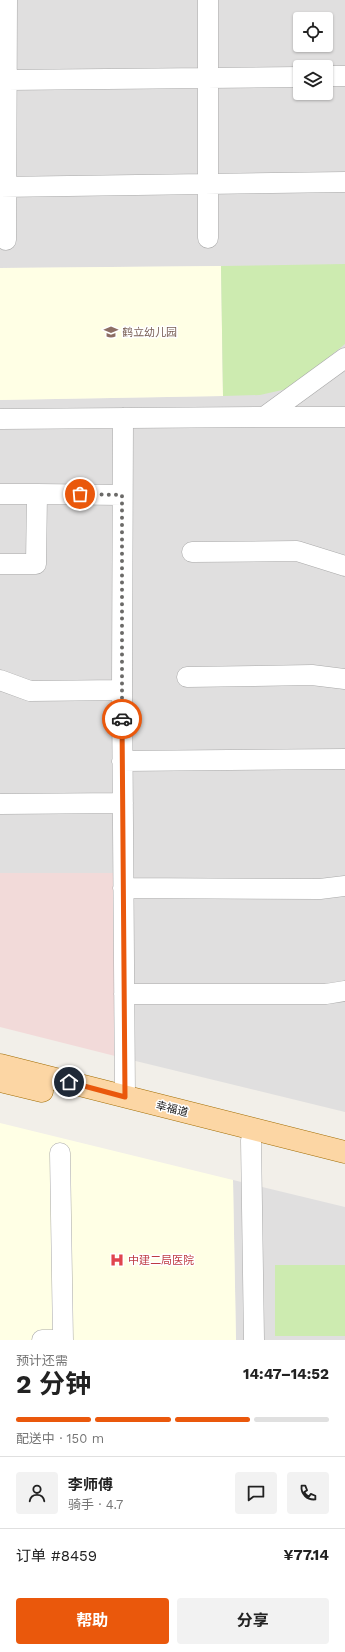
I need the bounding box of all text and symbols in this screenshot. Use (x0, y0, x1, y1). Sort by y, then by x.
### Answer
map controls (293, 12, 333, 100)
button: locate (293, 12, 333, 52)
button: layers (293, 60, 333, 100)
school or university icon: 鹤立幼儿园 (103, 324, 119, 340)
place label: 鹤立幼儿园 (122, 326, 177, 339)
pin (63, 477, 97, 511)
icon: bag (69, 483, 91, 505)
courier (102, 699, 142, 739)
icon: car (111, 708, 133, 730)
pin (52, 1065, 86, 1099)
icon: home (58, 1071, 80, 1093)
street label: 幸福道 (154, 1099, 190, 1119)
hospital icon: 中建二局医院 (109, 1252, 125, 1268)
place label: 中建二局医院 (128, 1254, 194, 1267)
text: 预计还需 (16, 1353, 68, 1368)
text: 14:47–14:52 (243, 1365, 329, 1383)
text: 2 分钟 (16, 1369, 91, 1399)
text: 配送中 · 150 m (16, 1431, 104, 1446)
button: person (16, 1472, 58, 1514)
button: chat (235, 1472, 277, 1514)
button: phone (287, 1472, 329, 1514)
text: 李师傅 (68, 1476, 113, 1494)
text: 骑手 · 4.7 (68, 1497, 123, 1512)
text: ¥77.14 (284, 1546, 329, 1564)
text: 订单 #8459 (16, 1547, 97, 1565)
button: 帮助 (16, 1598, 169, 1644)
button: 分享 (177, 1598, 329, 1644)

